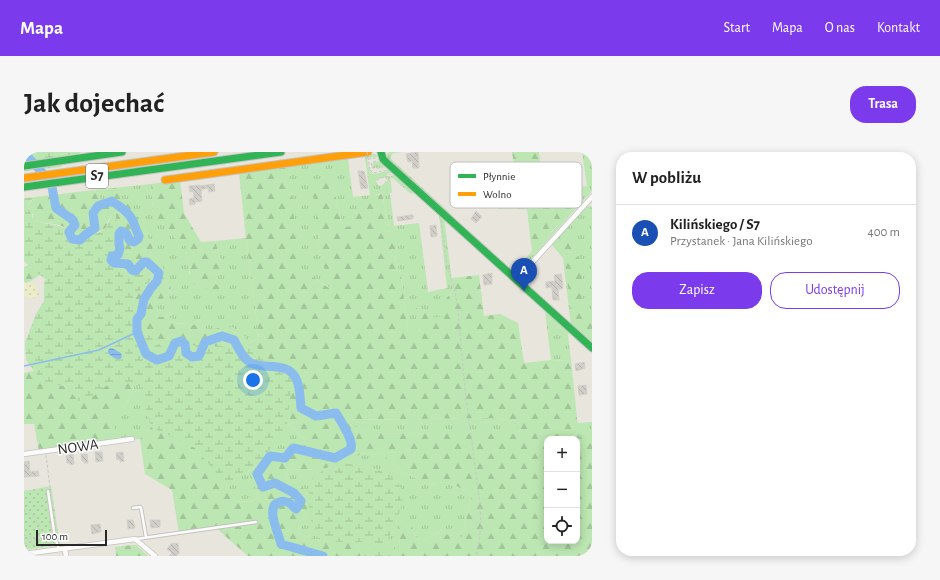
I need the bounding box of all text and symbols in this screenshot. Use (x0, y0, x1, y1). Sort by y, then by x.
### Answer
text: Mapa (20, 19, 63, 38)
text: Start (723, 21, 750, 35)
text: Mapa (772, 21, 803, 35)
text: O nas (825, 21, 855, 35)
text: Kontakt (877, 21, 920, 35)
button: Trasa (850, 86, 916, 123)
text: Jak dojechać (24, 90, 164, 118)
legend (450, 162, 582, 208)
road number: S7 (86, 164, 108, 188)
text: W pobliżu (632, 169, 701, 186)
text: Płynnie (483, 171, 515, 182)
text: Wolno (483, 189, 512, 200)
text: Kilińskiego / S7 (670, 217, 760, 232)
text: A (641, 226, 649, 239)
text: 400 m (867, 226, 900, 239)
text: Przystanek · Jana Kilińskiego (670, 235, 813, 248)
pin: A (511, 258, 537, 291)
button: Zapisz (632, 272, 762, 309)
button: Udostępnij (770, 272, 900, 309)
your location (243, 370, 263, 390)
map controls (544, 436, 580, 544)
button: + (544, 436, 580, 472)
street label: NOWA (57, 437, 100, 457)
button: − (544, 472, 580, 508)
button: locate (544, 508, 580, 544)
scale bar (36, 528, 107, 547)
text: 100 m (42, 531, 68, 542)

